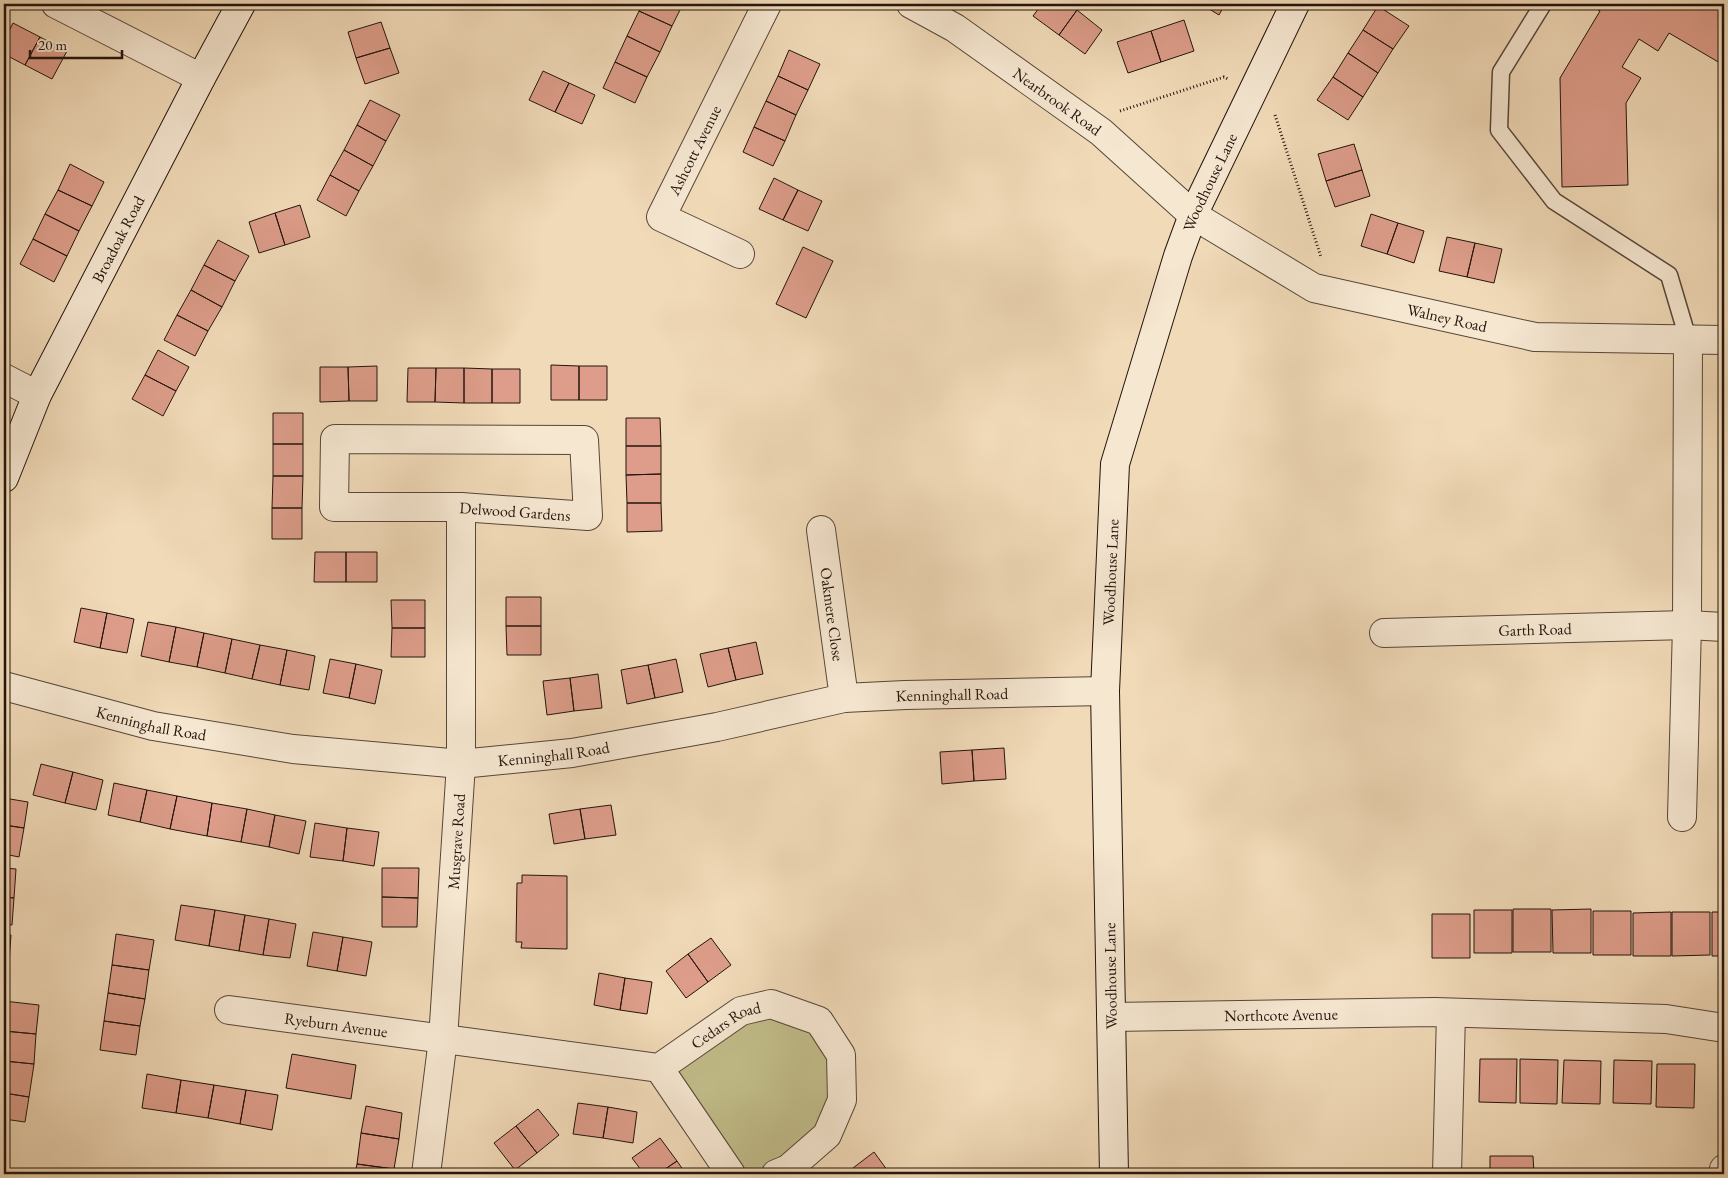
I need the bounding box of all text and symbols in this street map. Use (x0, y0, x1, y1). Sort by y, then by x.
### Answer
scale bar (30, 28, 122, 60)
text: 20 m (38, 35, 67, 54)
street label: Nearbrook Road (1009, 63, 1106, 141)
street label: Ashcott Avenue (663, 102, 726, 200)
street label: Woodhouse Lane (1178, 130, 1242, 234)
street label: Broadoak Road (87, 191, 150, 286)
street label: Walney Road (1405, 299, 1490, 337)
street label: Delwood Gardens (459, 497, 571, 526)
street label: Woodhouse Lane (1098, 518, 1124, 626)
street label: Oakmere Close (815, 566, 849, 662)
street label: Garth Road (1498, 618, 1573, 641)
street label: Kenninghall Road (895, 683, 1009, 706)
street label: Kenninghall Road (94, 701, 209, 746)
street label: Kenninghall Road (497, 736, 612, 771)
street label: Musgrave Road (443, 792, 470, 890)
street label: Woodhouse Lane (1099, 923, 1122, 1029)
street label: Cedars Road (687, 997, 764, 1054)
street label: Northcote Avenue (1224, 1003, 1338, 1026)
street label: Ryeburn Avenue (283, 1008, 389, 1042)

